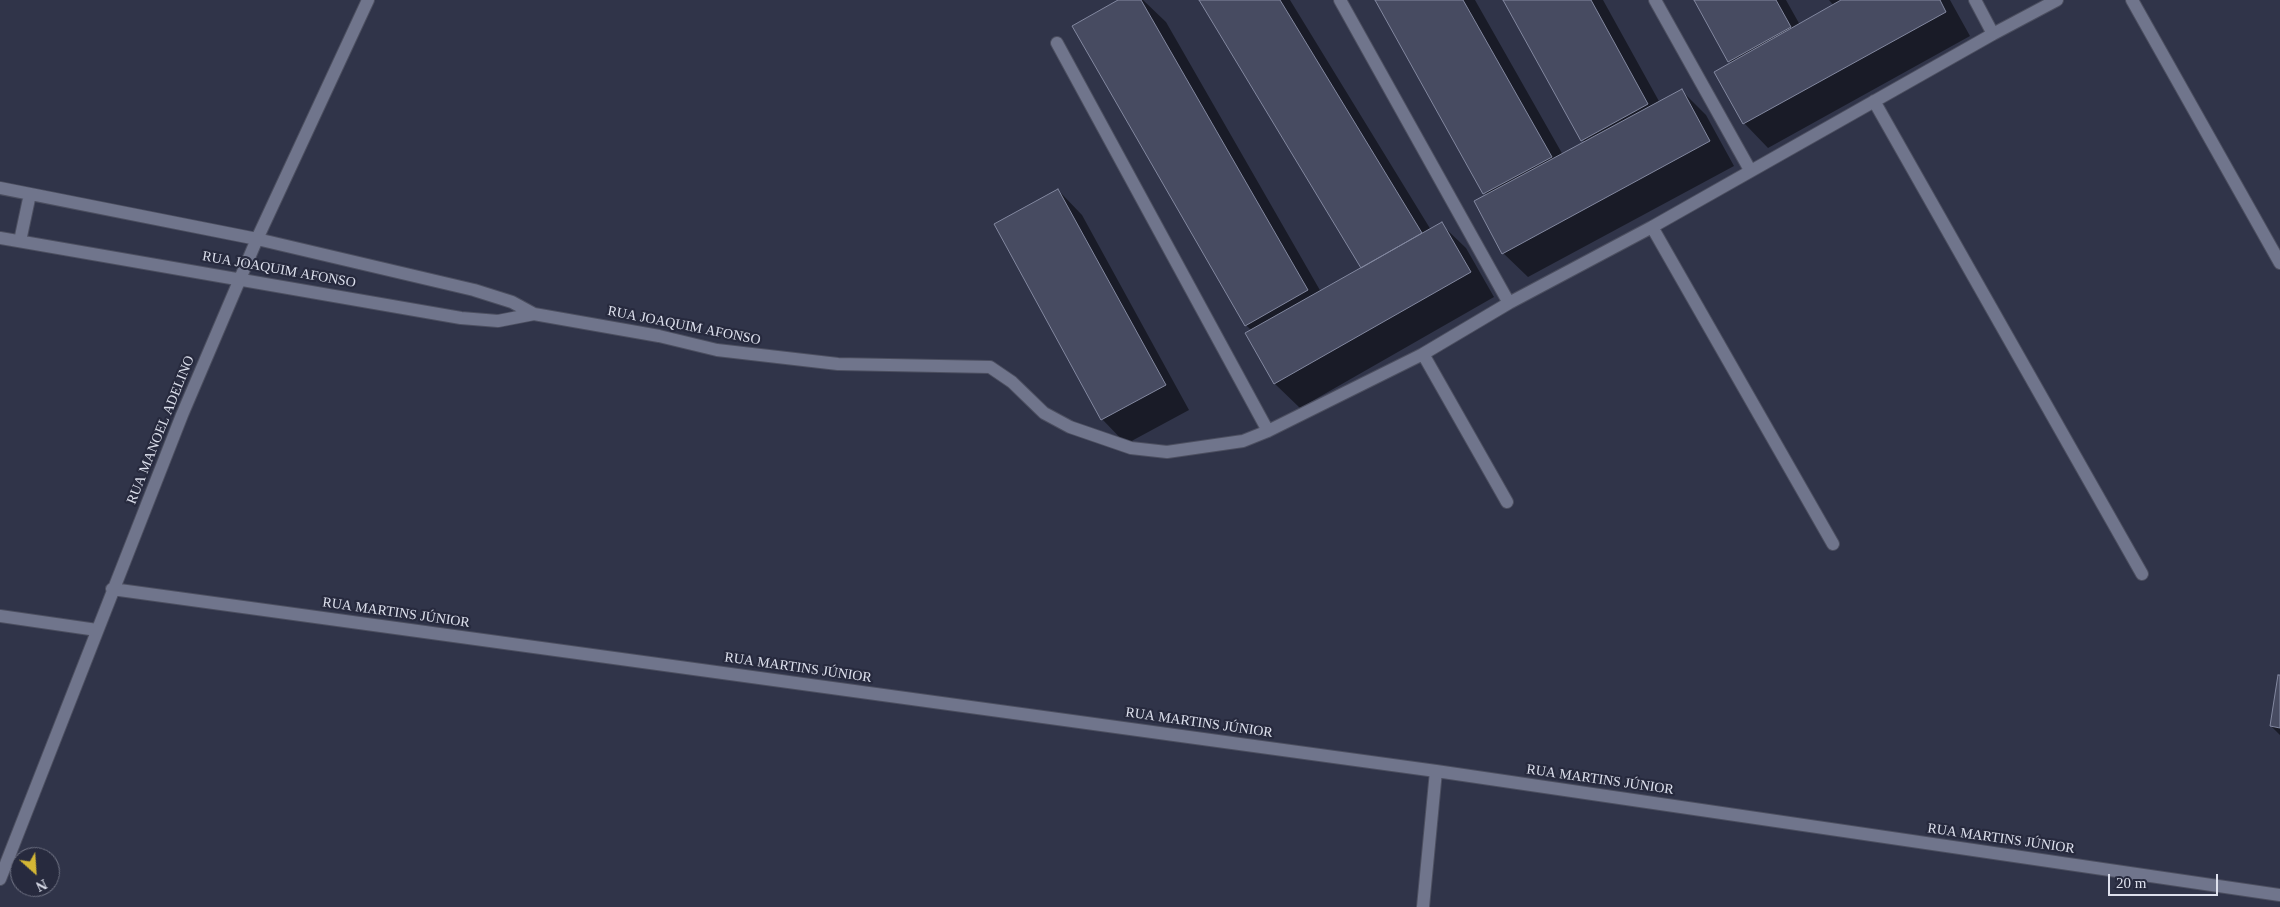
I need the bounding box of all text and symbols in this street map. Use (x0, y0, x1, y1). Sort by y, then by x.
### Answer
street label: RUA JOAQUIM AFONSO (201, 248, 357, 292)
street label: RUA JOAQUIM AFONSO (606, 303, 762, 349)
street label: RUA MANOEL ADELINO (123, 353, 199, 507)
street label: RUA MARTINS JÚNIOR (321, 594, 471, 632)
street label: RUA MARTINS JÚNIOR (723, 649, 873, 687)
street label: RUA MARTINS JÚNIOR (1124, 704, 1274, 742)
street label: RUA MARTINS JÚNIOR (1525, 761, 1675, 799)
street label: RUA MARTINS JÚNIOR (1926, 820, 2076, 858)
north arrow (10, 847, 60, 897)
scale bar (2110, 864, 2220, 896)
text: 20 m (2116, 875, 2146, 891)
text: N (34, 876, 49, 894)

